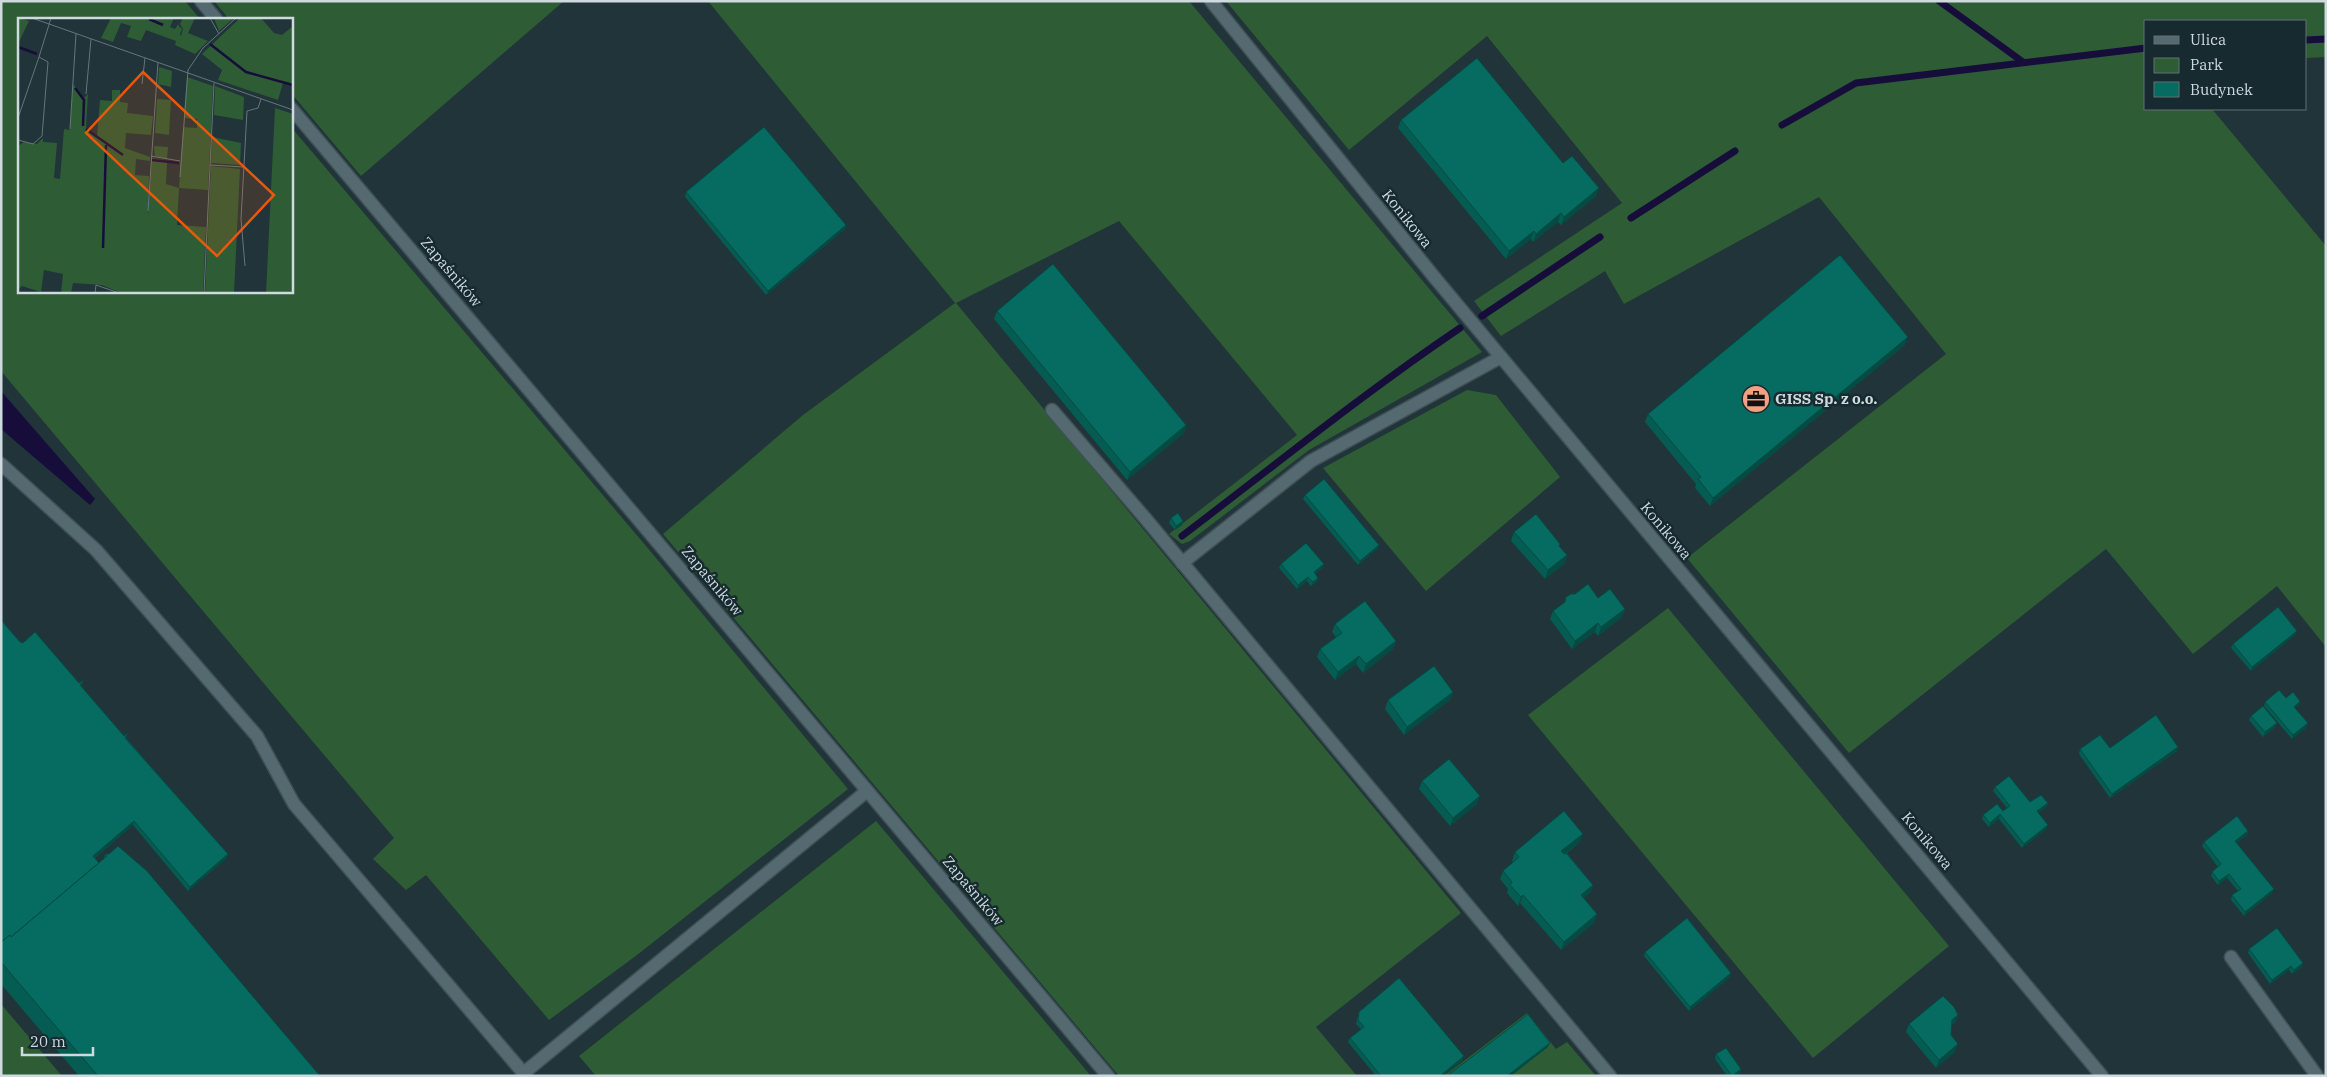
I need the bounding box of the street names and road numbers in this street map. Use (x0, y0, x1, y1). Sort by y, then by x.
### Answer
street label: Konikowa (1378, 186, 1437, 252)
street label: Zapaśników (417, 233, 486, 311)
street label: Konikowa (1637, 498, 1696, 563)
street label: Zapaśników (678, 542, 747, 620)
street label: Konikowa (1898, 808, 1957, 873)
street label: Zapaśników (939, 852, 1008, 930)

